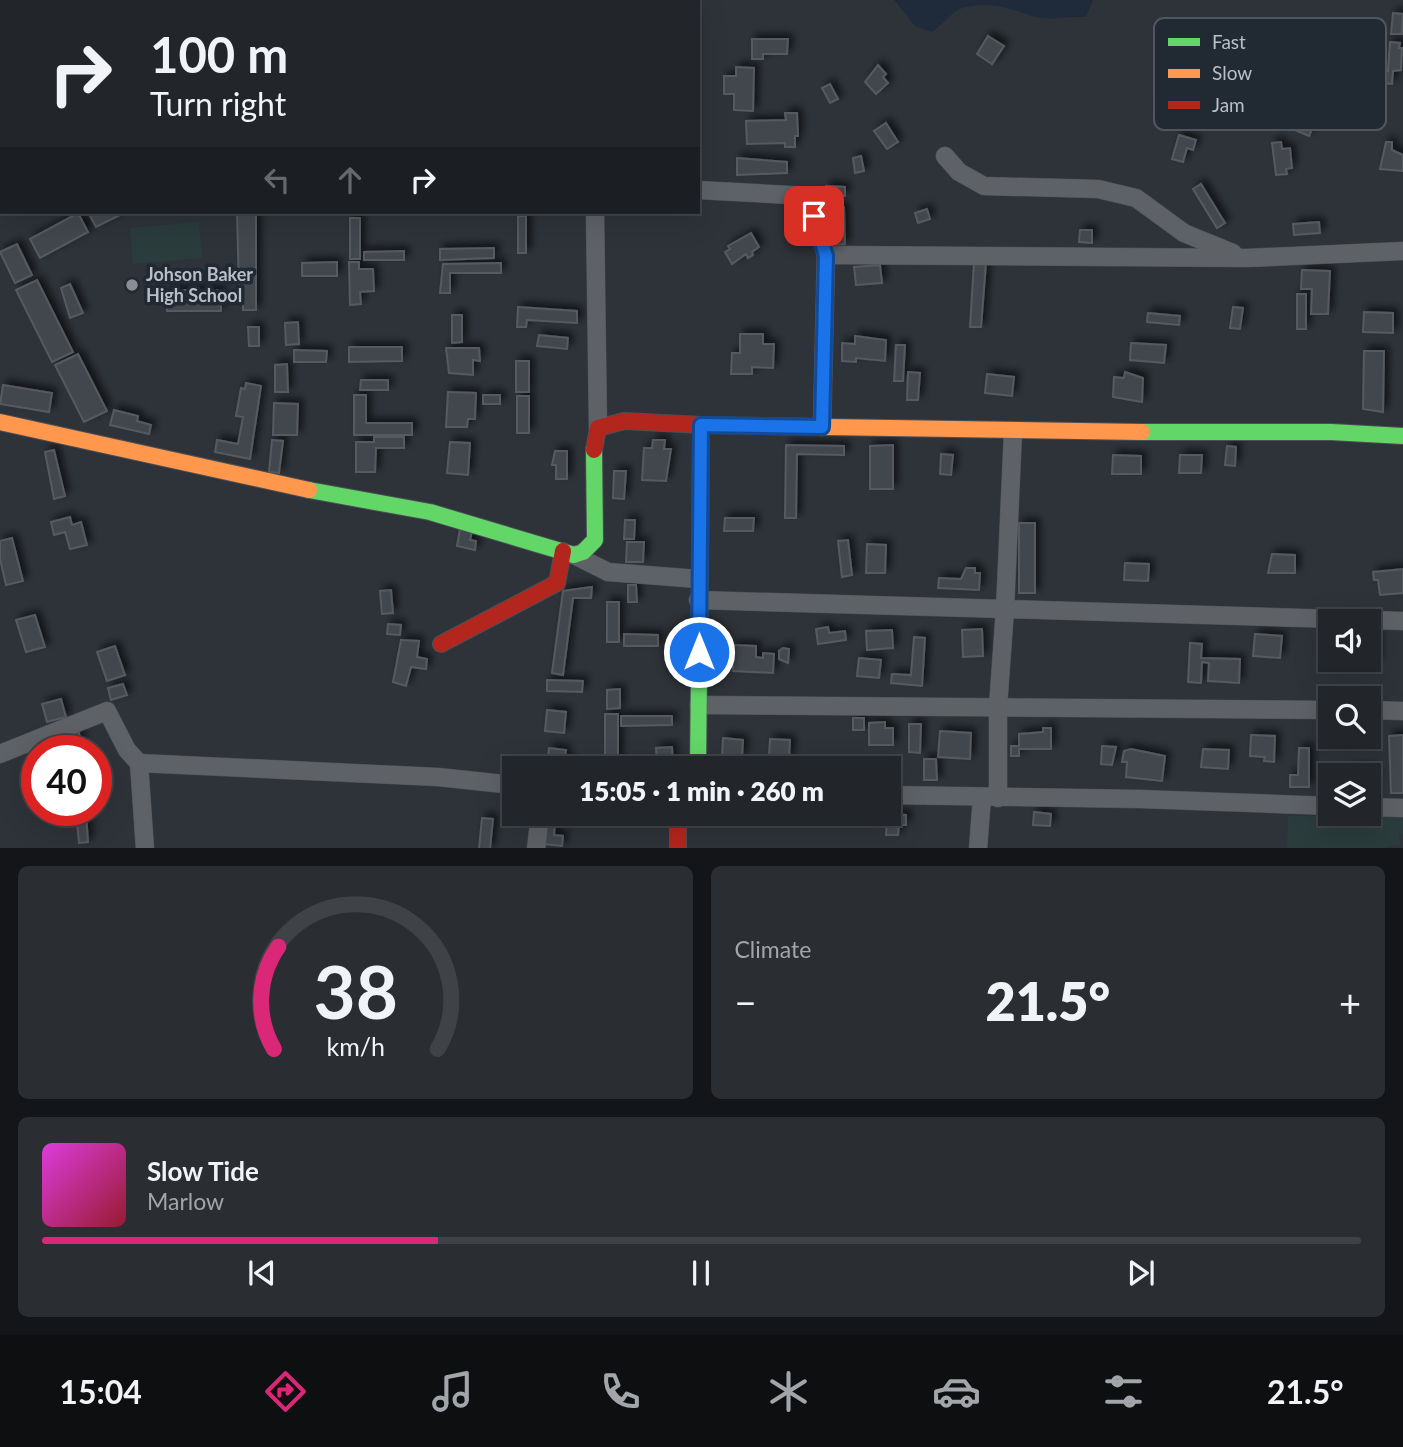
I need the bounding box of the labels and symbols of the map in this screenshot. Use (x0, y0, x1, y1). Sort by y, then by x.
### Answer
legend (1154, 18, 1386, 130)
text: Fast (1212, 30, 1246, 53)
text: Slow (1212, 61, 1252, 84)
text: Jam (1212, 93, 1245, 116)
pin (784, 186, 844, 246)
place label: Johson Baker High School (146, 263, 253, 306)
marker: Johson Baker High School (124, 277, 140, 293)
position arrow (662, 615, 736, 689)
speed limit sign: 40 (21, 735, 112, 826)

